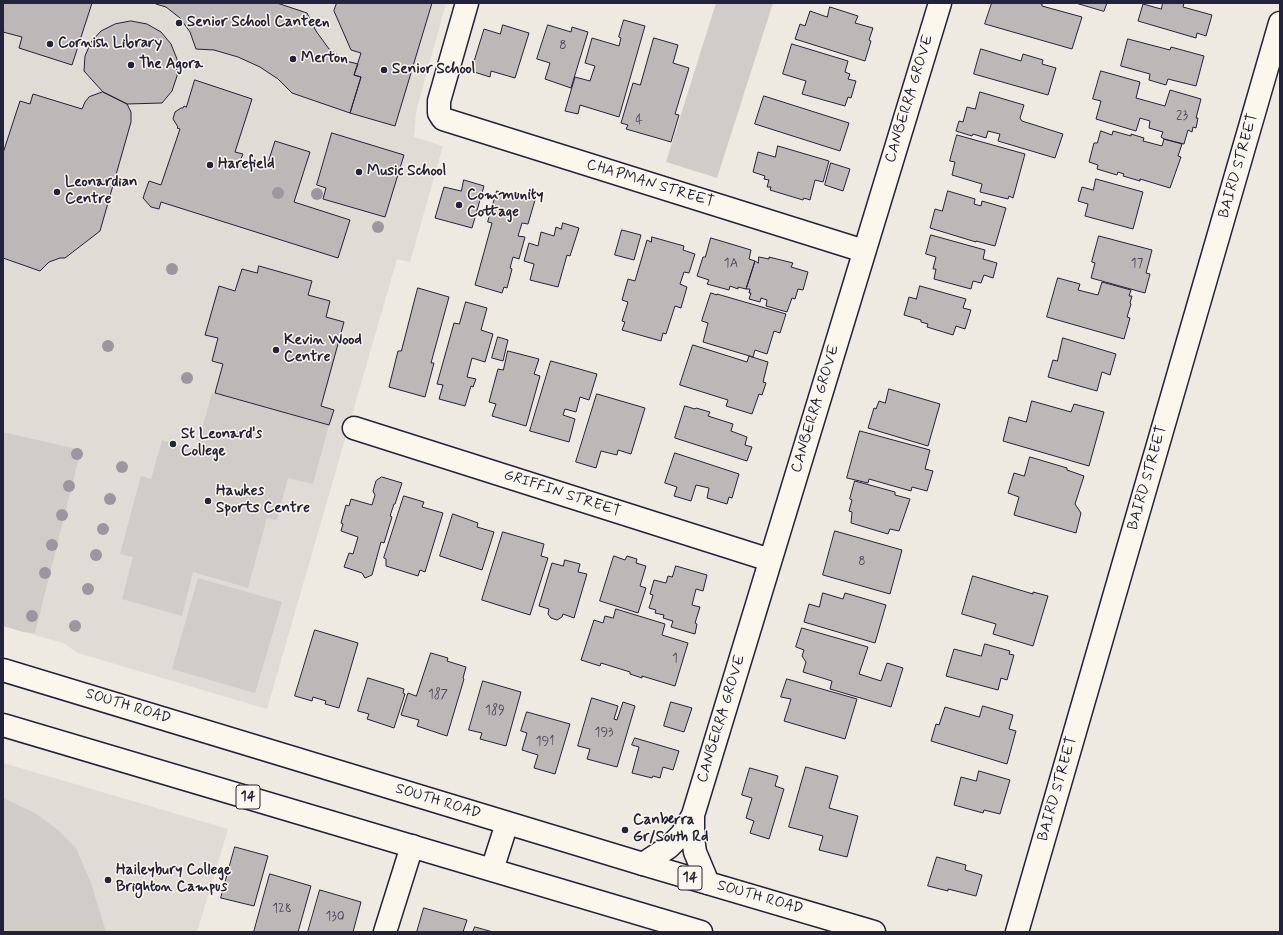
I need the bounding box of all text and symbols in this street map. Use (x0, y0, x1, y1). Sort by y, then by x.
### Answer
place label: Senior School Canteen (187, 14, 330, 32)
marker: Senior School Canteen (174, 18, 184, 28)
street label: CANBERRA GROVE (882, 33, 938, 165)
place label: Cornish Library (58, 35, 162, 53)
house number: 8 (559, 38, 567, 54)
marker: Cornish Library (45, 39, 55, 49)
place label: Merton (301, 50, 348, 68)
marker: Merton (288, 54, 298, 64)
place label: The Agora (139, 56, 203, 74)
marker: The Agora (126, 60, 136, 70)
place label: Senior School (392, 61, 475, 79)
marker: Senior School (379, 65, 389, 75)
house number: 23 (1176, 108, 1188, 124)
street label: BAIRD STREET (1215, 112, 1263, 220)
house number: 4 (635, 113, 643, 129)
place label: Harefield (218, 156, 275, 174)
street label: CHAPMAN STREET (584, 156, 716, 212)
marker: Harefield (205, 160, 215, 170)
place label: Music School (367, 163, 446, 181)
marker: Music School (354, 167, 364, 177)
place label: Leonardian Centre (65, 174, 137, 209)
marker: Leonardian Centre (52, 187, 62, 197)
place label: Community Cottage (467, 187, 543, 222)
marker: Community Cottage (454, 200, 464, 210)
house number: 1A (724, 256, 738, 272)
house number: 17 (1131, 256, 1143, 272)
place label: Kevin Wood Centre (284, 332, 362, 367)
street label: CANBERRA GROVE (788, 343, 844, 475)
marker: Kevin Wood Centre (271, 345, 281, 355)
street label: BAIRD STREET (1124, 424, 1172, 532)
place label: St Leonard's College (181, 426, 262, 461)
marker: St Leonard's College (168, 439, 178, 449)
street label: GRIFFIN STREET (501, 467, 623, 521)
place label: Hawkes Sports Centre (216, 483, 310, 518)
marker: Hawkes Sports Centre (203, 496, 213, 506)
house number: 8 (858, 554, 866, 570)
house number: 1 (672, 651, 678, 667)
street label: CANBERRA GROVE (694, 653, 750, 785)
street label: SOUTH ROAD (83, 685, 173, 729)
house number: 187 (428, 687, 448, 703)
house number: 189 (485, 703, 505, 719)
house number: 193 (595, 725, 613, 741)
house number: 191 (536, 734, 554, 750)
street label: BAIRD STREET (1034, 735, 1082, 843)
street label: SOUTH ROAD (393, 780, 483, 824)
road number: 14 (236, 785, 260, 809)
place label: Canberra Gr/South Rd (633, 812, 709, 847)
marker: Canberra Gr/South Rd (620, 825, 630, 835)
place label: Haileybury College Brighton Campus (116, 862, 231, 897)
road number: 14 (678, 866, 702, 890)
marker: Haileybury College Brighton Campus (103, 875, 113, 885)
street label: SOUTH ROAD (715, 877, 805, 919)
house number: 128 (272, 901, 292, 917)
house number: 130 (325, 909, 345, 925)

